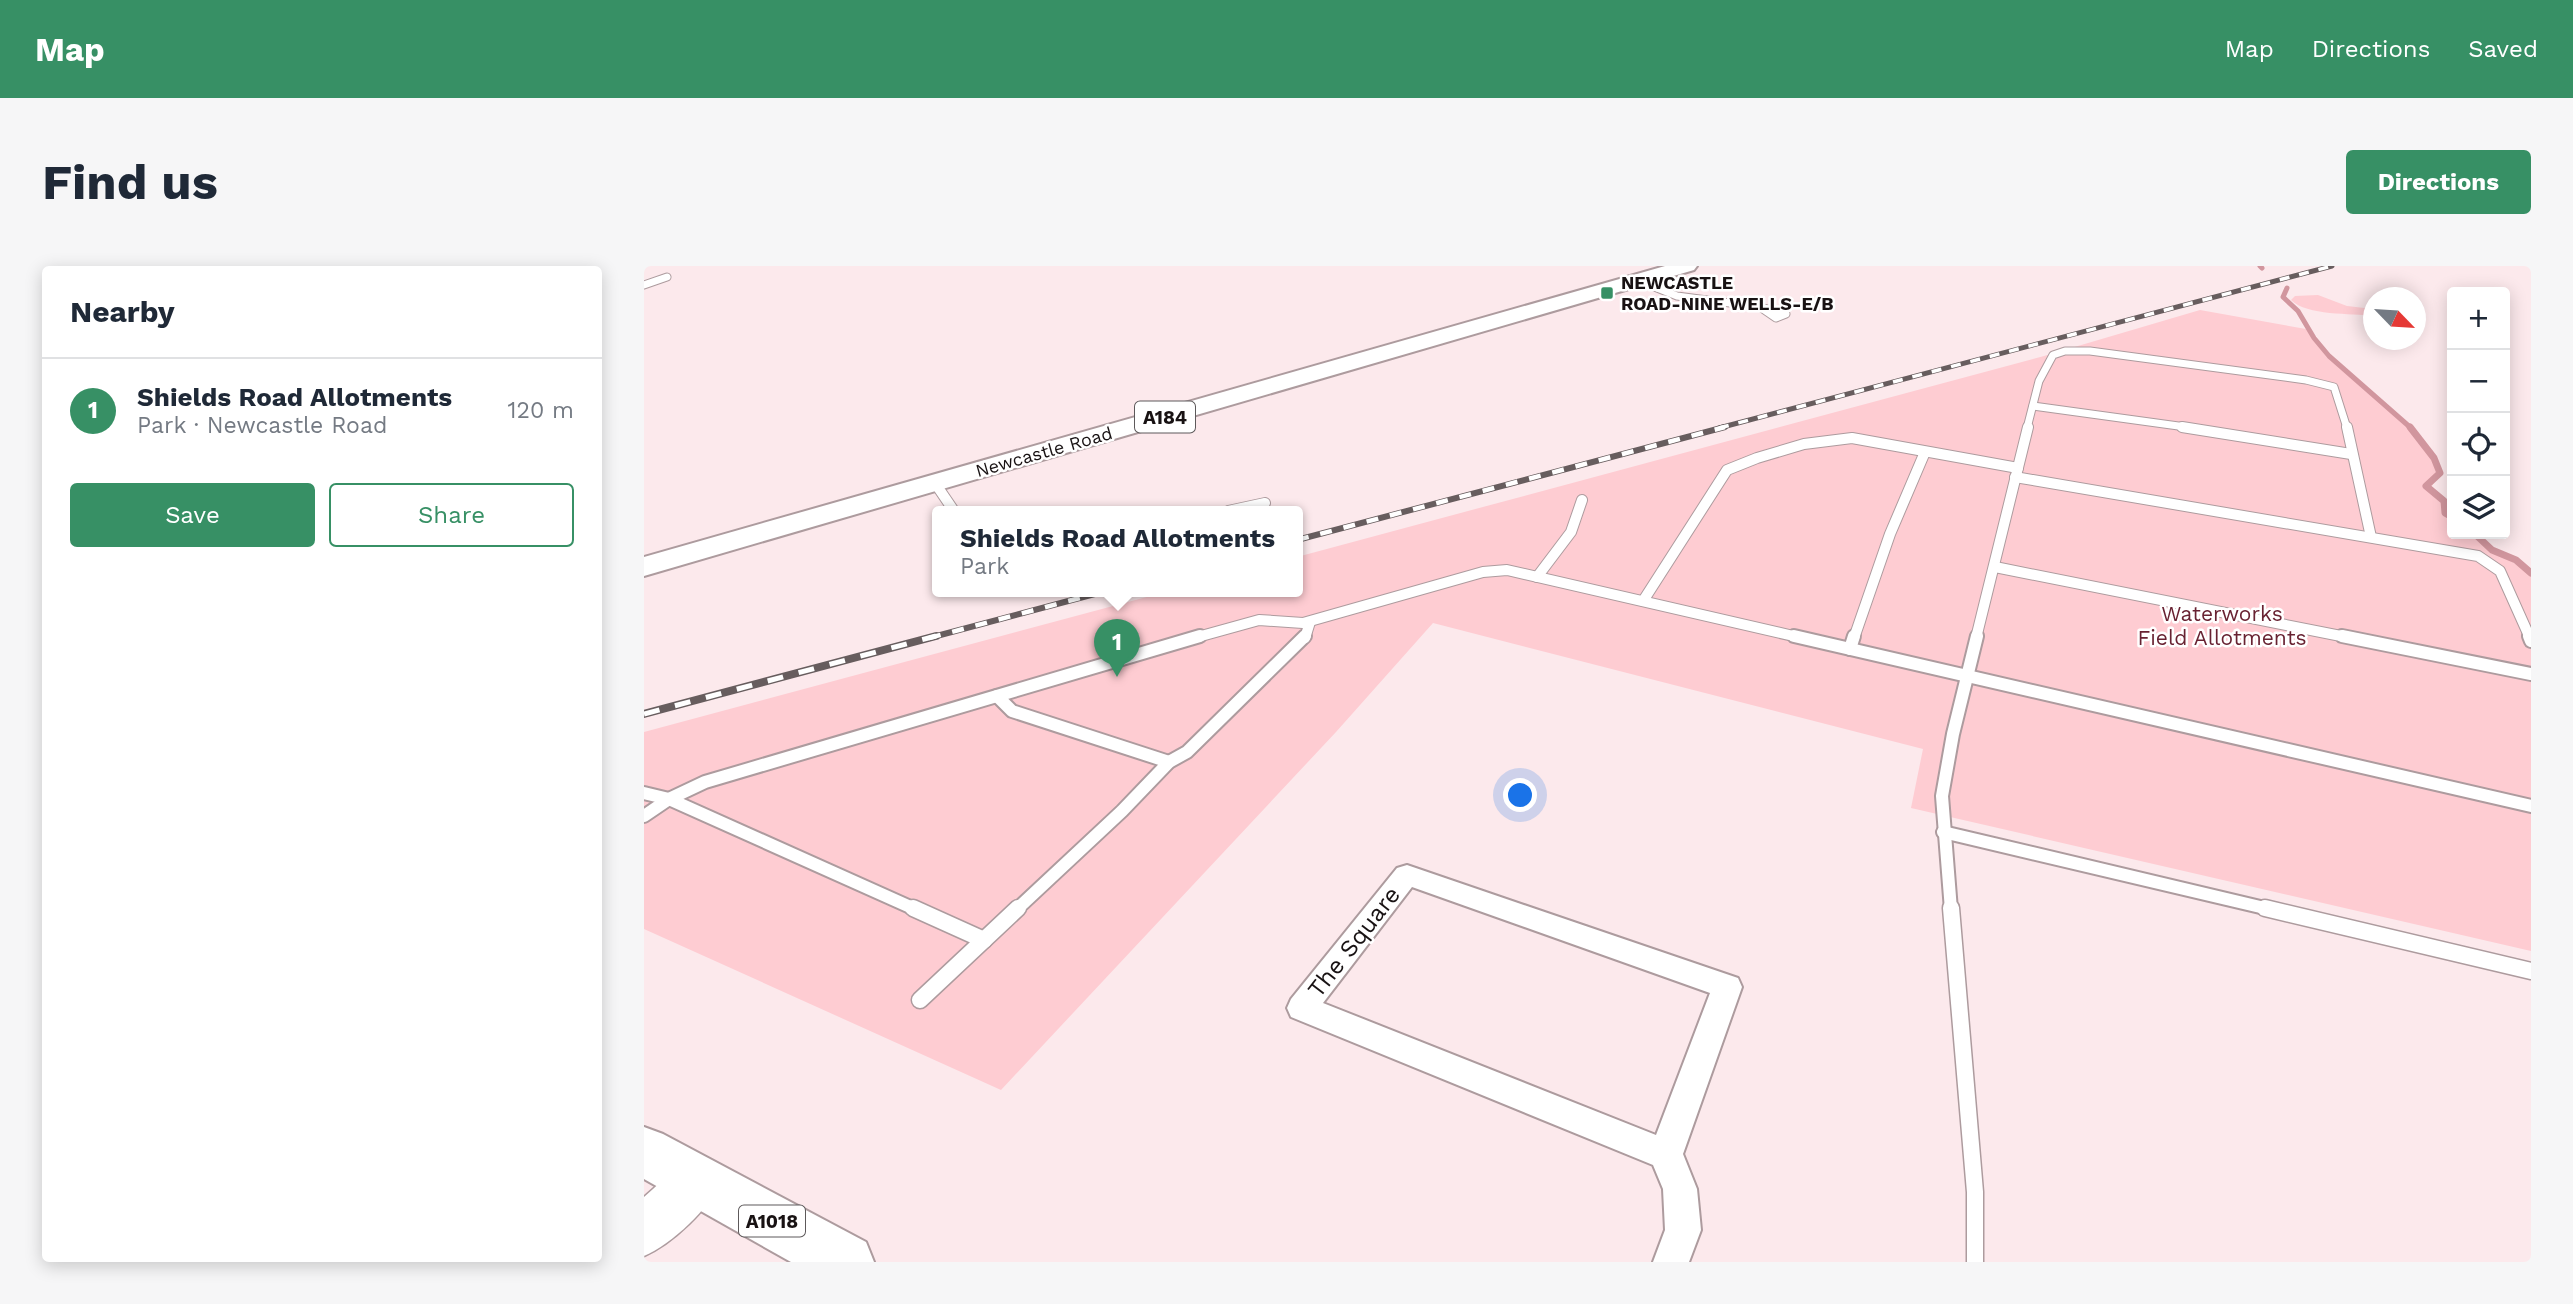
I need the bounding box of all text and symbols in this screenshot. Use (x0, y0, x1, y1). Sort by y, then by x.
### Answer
text: Map (35, 30, 105, 69)
text: Map (2225, 35, 2274, 63)
text: Directions (2312, 35, 2430, 63)
text: Saved (2468, 35, 2538, 63)
button: Directions (2346, 150, 2531, 214)
text: Find us (42, 153, 218, 211)
place label: NEWCASTLE ROAD-NINE WELLS-E/B (1621, 272, 1834, 314)
marker: NEWCASTLE ROAD-NINE WELLS-E/B (1599, 285, 1615, 301)
north arrow (2363, 287, 2426, 350)
map controls (2447, 287, 2510, 539)
button: + (2447, 287, 2510, 350)
text: Nearby (70, 294, 175, 329)
button: − (2447, 350, 2510, 413)
text: Shields Road Allotments (137, 382, 452, 412)
text: 1 (88, 397, 98, 424)
text: 120 m (508, 397, 574, 424)
road number: A184 (1135, 402, 1195, 433)
text: Park · Newcastle Road (137, 412, 387, 439)
button: locate (2447, 413, 2510, 476)
street label: Newcastle Road (973, 422, 1115, 481)
button: layers (2447, 476, 2510, 539)
button: Save (70, 483, 315, 547)
button: Share (329, 483, 574, 547)
popup (932, 506, 1303, 597)
text: Shields Road Allotments (960, 523, 1275, 553)
text: Park (960, 553, 1009, 580)
park label: Waterworks Field Allotments (2137, 601, 2307, 650)
pin: 1 (1094, 619, 1140, 677)
your location (1503, 778, 1537, 812)
street label: The Square (1302, 881, 1406, 1003)
road number: A1018 (739, 1205, 805, 1236)

